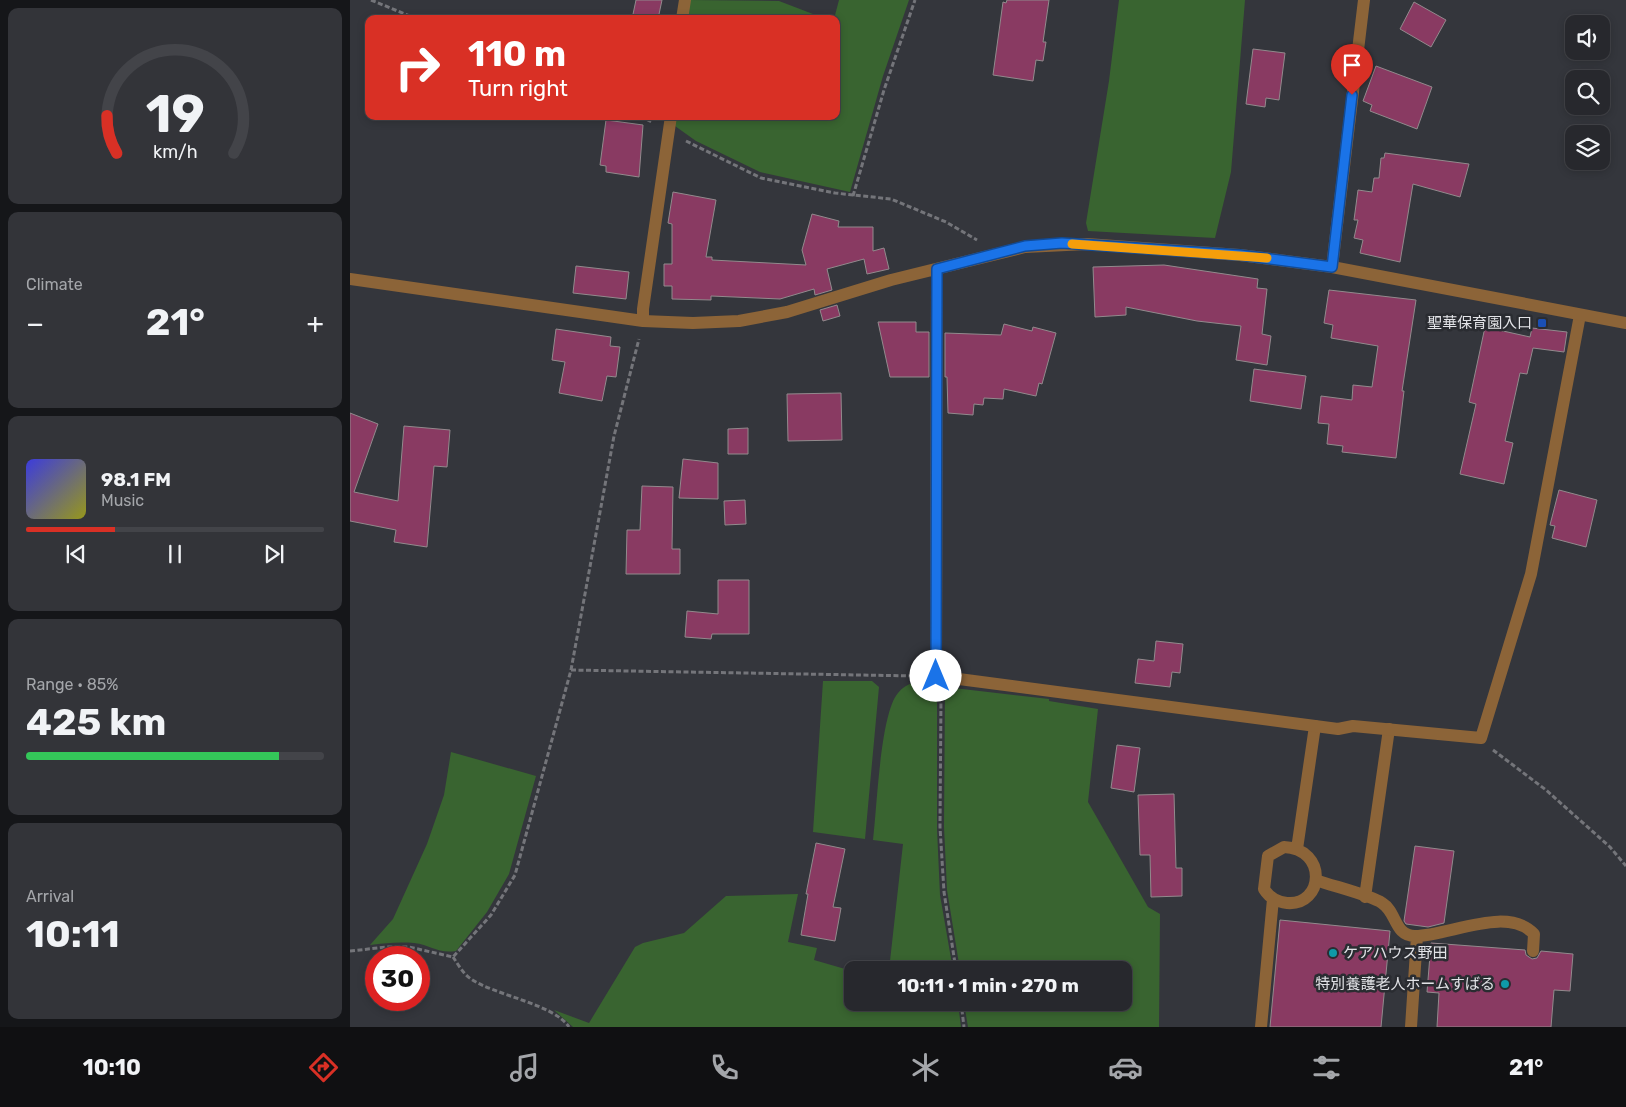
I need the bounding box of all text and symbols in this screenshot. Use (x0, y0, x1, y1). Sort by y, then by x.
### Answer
map controls (1565, 15, 1610, 170)
button: sound (1565, 15, 1610, 60)
text: 110 m (468, 33, 566, 75)
icon: right (385, 35, 450, 100)
pin (1331, 44, 1373, 95)
icon: arrive (1338, 51, 1366, 79)
button: search (1565, 70, 1610, 115)
text: Turn right (468, 75, 568, 102)
text: 19 (145, 83, 205, 145)
button: layers (1565, 125, 1610, 170)
text: km/h (153, 141, 197, 162)
text: Climate (26, 275, 83, 294)
text: 21° (146, 299, 205, 345)
text: − (26, 307, 44, 340)
text: + (307, 307, 324, 340)
place label: 聖華保育園入口 (1427, 314, 1532, 332)
marker: 聖華保育園入口 (1536, 317, 1548, 329)
text: 98.1 FM (101, 468, 171, 491)
text: Music (101, 491, 144, 510)
icon: previous (62, 540, 90, 568)
icon: pause (161, 540, 189, 568)
icon: next (260, 540, 288, 568)
position arrow (909, 649, 961, 701)
text: Range · 85% (26, 675, 119, 694)
text: 425 km (26, 699, 166, 745)
text: Arrival (26, 887, 74, 906)
text: 10:11 (26, 911, 120, 957)
place label: ケアハウス野田 (1343, 944, 1447, 962)
speed limit sign: 30 (365, 946, 430, 1011)
marker: ケアハウス野田 (1327, 947, 1339, 959)
text: 10:11 · 1 min · 270 m (897, 974, 1079, 997)
place label: 特別養護老人ホームすばる (1315, 975, 1495, 993)
marker: 特別養護老人ホームすばる (1499, 978, 1511, 990)
icon: directions (306, 1050, 341, 1085)
icon: music (507, 1050, 542, 1085)
icon: phone (707, 1050, 742, 1085)
icon: climate (908, 1050, 943, 1085)
icon: car (1108, 1050, 1143, 1085)
icon: filters (1309, 1050, 1344, 1085)
text: 10:10 (83, 1054, 141, 1081)
text: 21° (1509, 1054, 1543, 1081)

